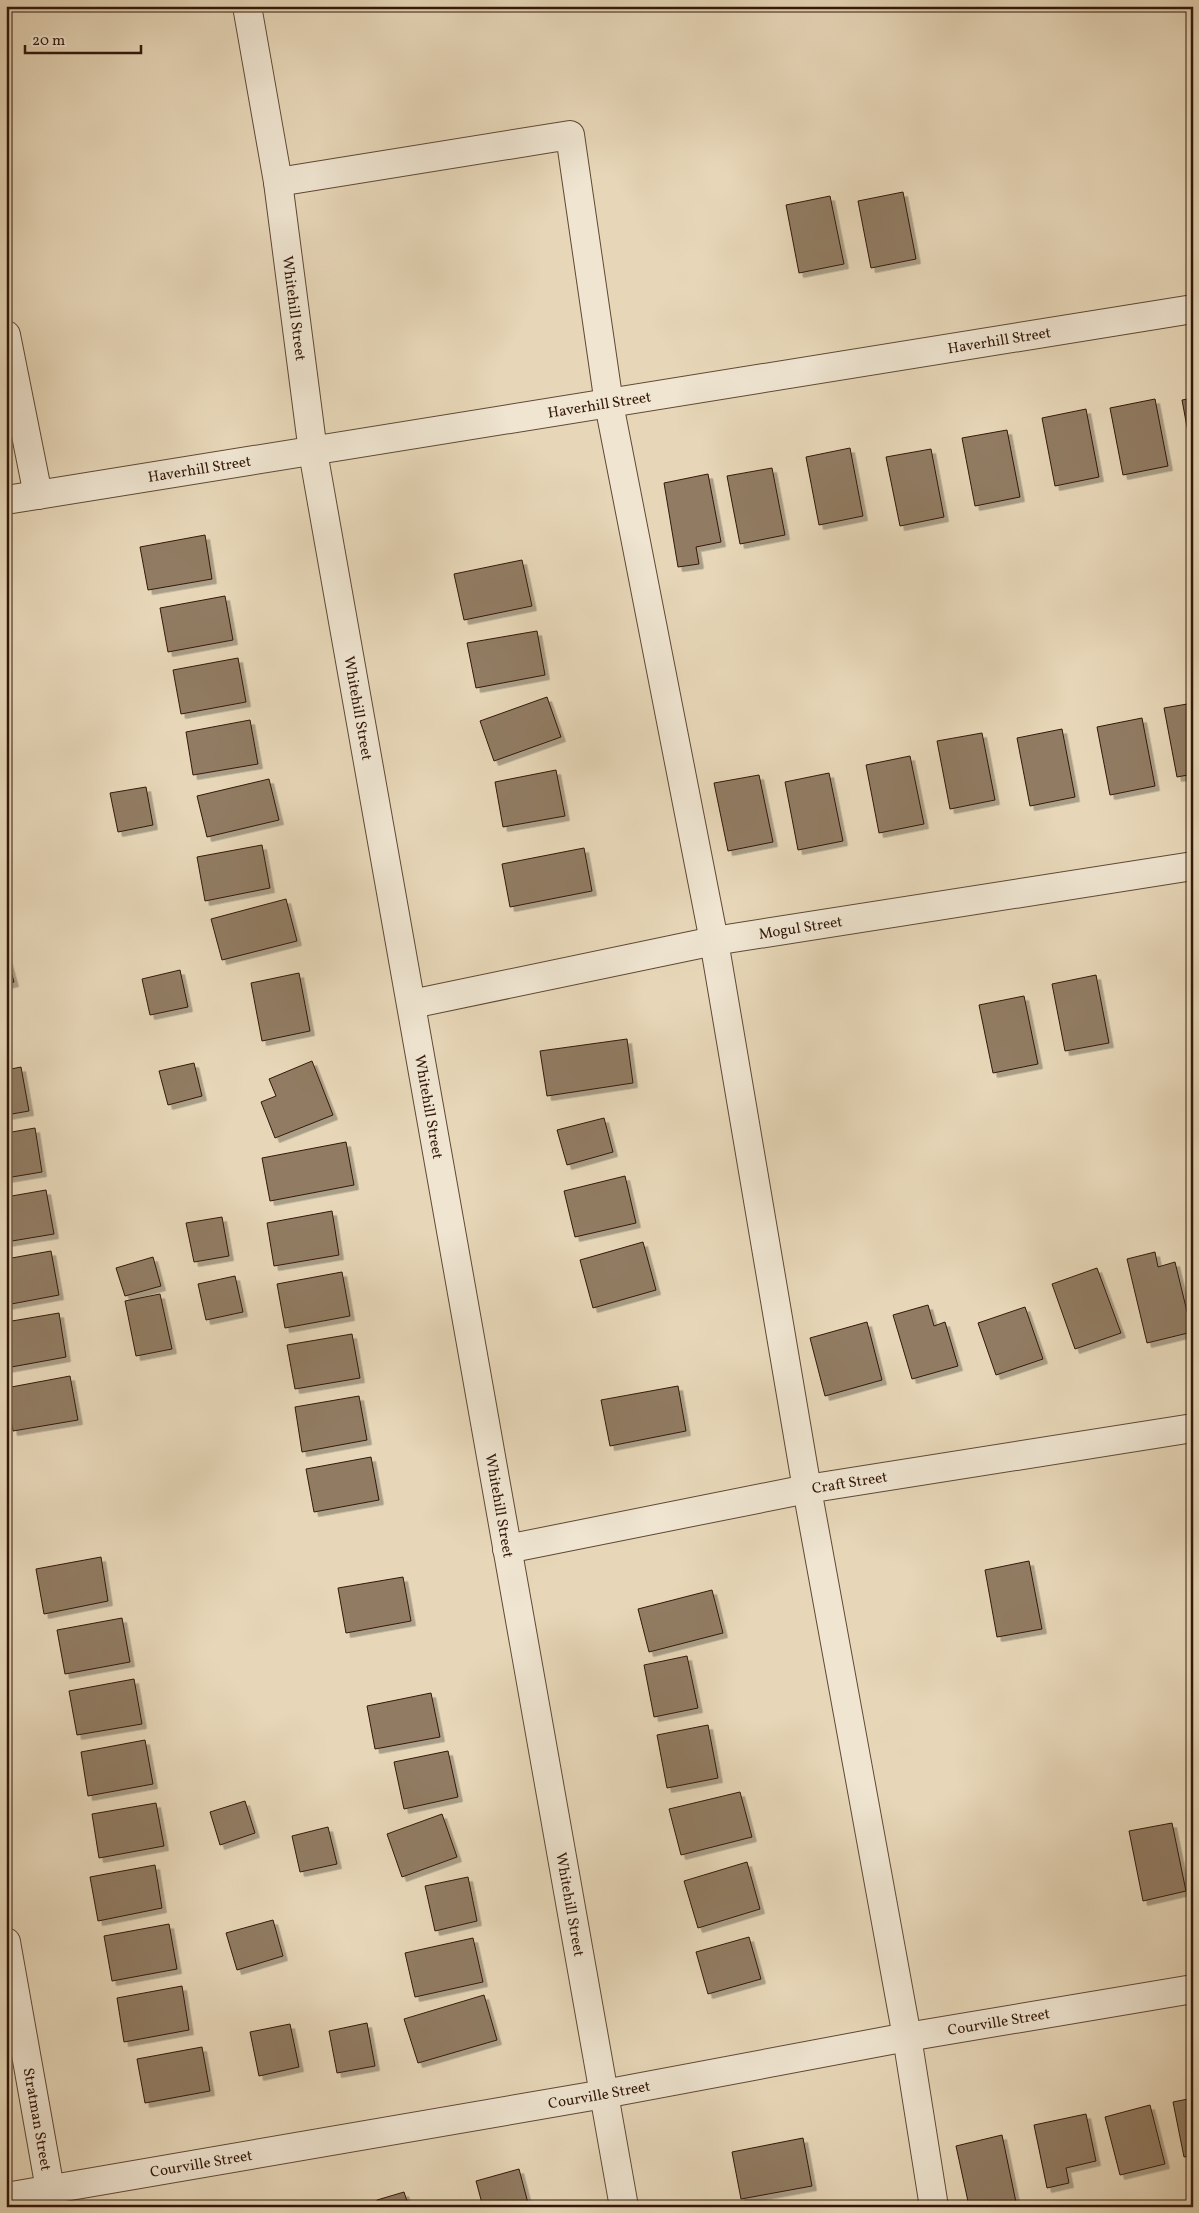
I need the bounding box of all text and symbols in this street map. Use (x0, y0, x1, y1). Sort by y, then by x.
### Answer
scale bar (25, 22, 141, 54)
text: 20 m (32, 31, 65, 52)
street label: Whitehill Street (276, 255, 310, 362)
street label: Haverhill Street (946, 323, 1053, 360)
street label: Haverhill Street (546, 387, 653, 425)
street label: Haverhill Street (147, 452, 253, 489)
street label: Whitehill Street (337, 655, 376, 762)
street label: Mogul Street (757, 912, 844, 946)
street label: Whitehill Street (408, 1053, 447, 1161)
street label: Whitehill Street (479, 1452, 518, 1560)
street label: Craft Street (810, 1467, 889, 1500)
street label: Whitehill Street (549, 1851, 588, 1958)
street label: Courville Street (946, 2004, 1052, 2042)
street label: Stratman Street (17, 2066, 56, 2173)
street label: Courville Street (547, 2076, 652, 2115)
street label: Courville Street (149, 2146, 254, 2184)

